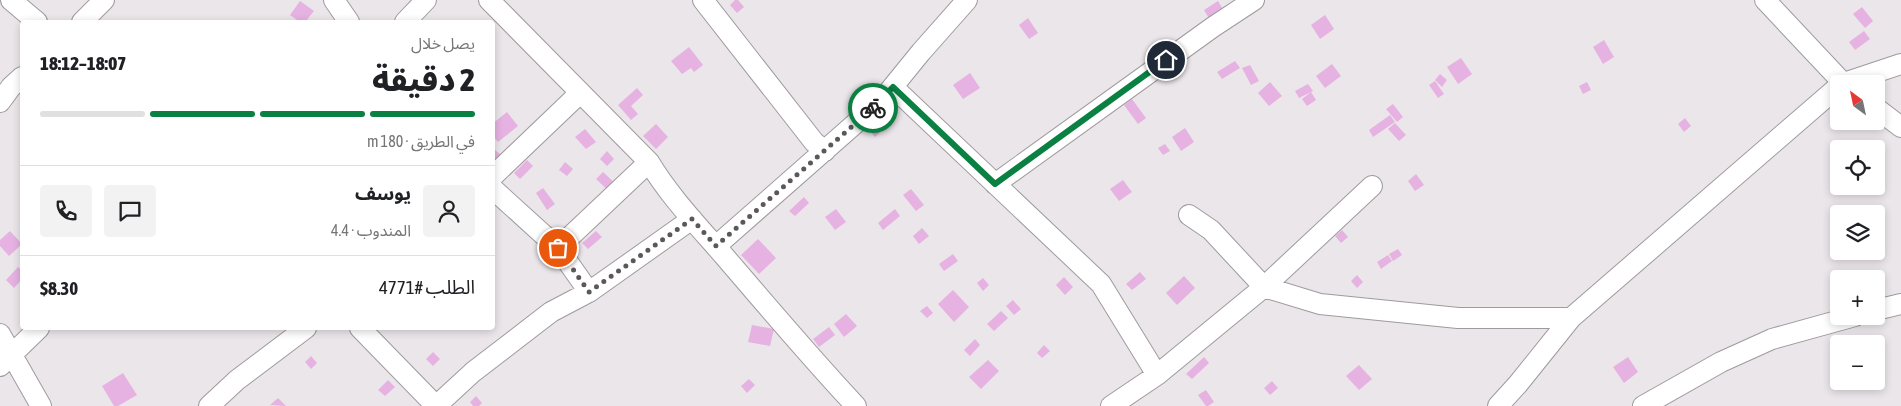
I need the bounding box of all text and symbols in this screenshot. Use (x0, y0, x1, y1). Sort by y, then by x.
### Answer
text: يصل خلال (411, 34, 475, 52)
pin (1145, 39, 1187, 81)
icon: home (1152, 46, 1180, 74)
text: 18:07–18:12 (40, 52, 126, 74)
text: 2 دقيقة (372, 61, 475, 98)
north arrow (1830, 75, 1885, 130)
map controls (1830, 75, 1885, 390)
courier (848, 83, 898, 133)
icon: bike (859, 94, 887, 122)
text: في الطريق · 180 m (367, 132, 475, 150)
button: locate (1830, 140, 1885, 195)
text: يوسف (355, 182, 411, 204)
button: phone (40, 185, 92, 237)
button: chat (104, 185, 156, 237)
button: person (423, 185, 475, 237)
button: layers (1830, 205, 1885, 260)
text: المندوب · 4.4 (331, 221, 411, 239)
pin (537, 227, 579, 269)
icon: bag (544, 234, 572, 262)
button: + (1830, 270, 1885, 325)
text: الطلب #4771 (379, 276, 475, 298)
text: $8.30 (40, 277, 78, 299)
button: − (1830, 335, 1885, 390)

